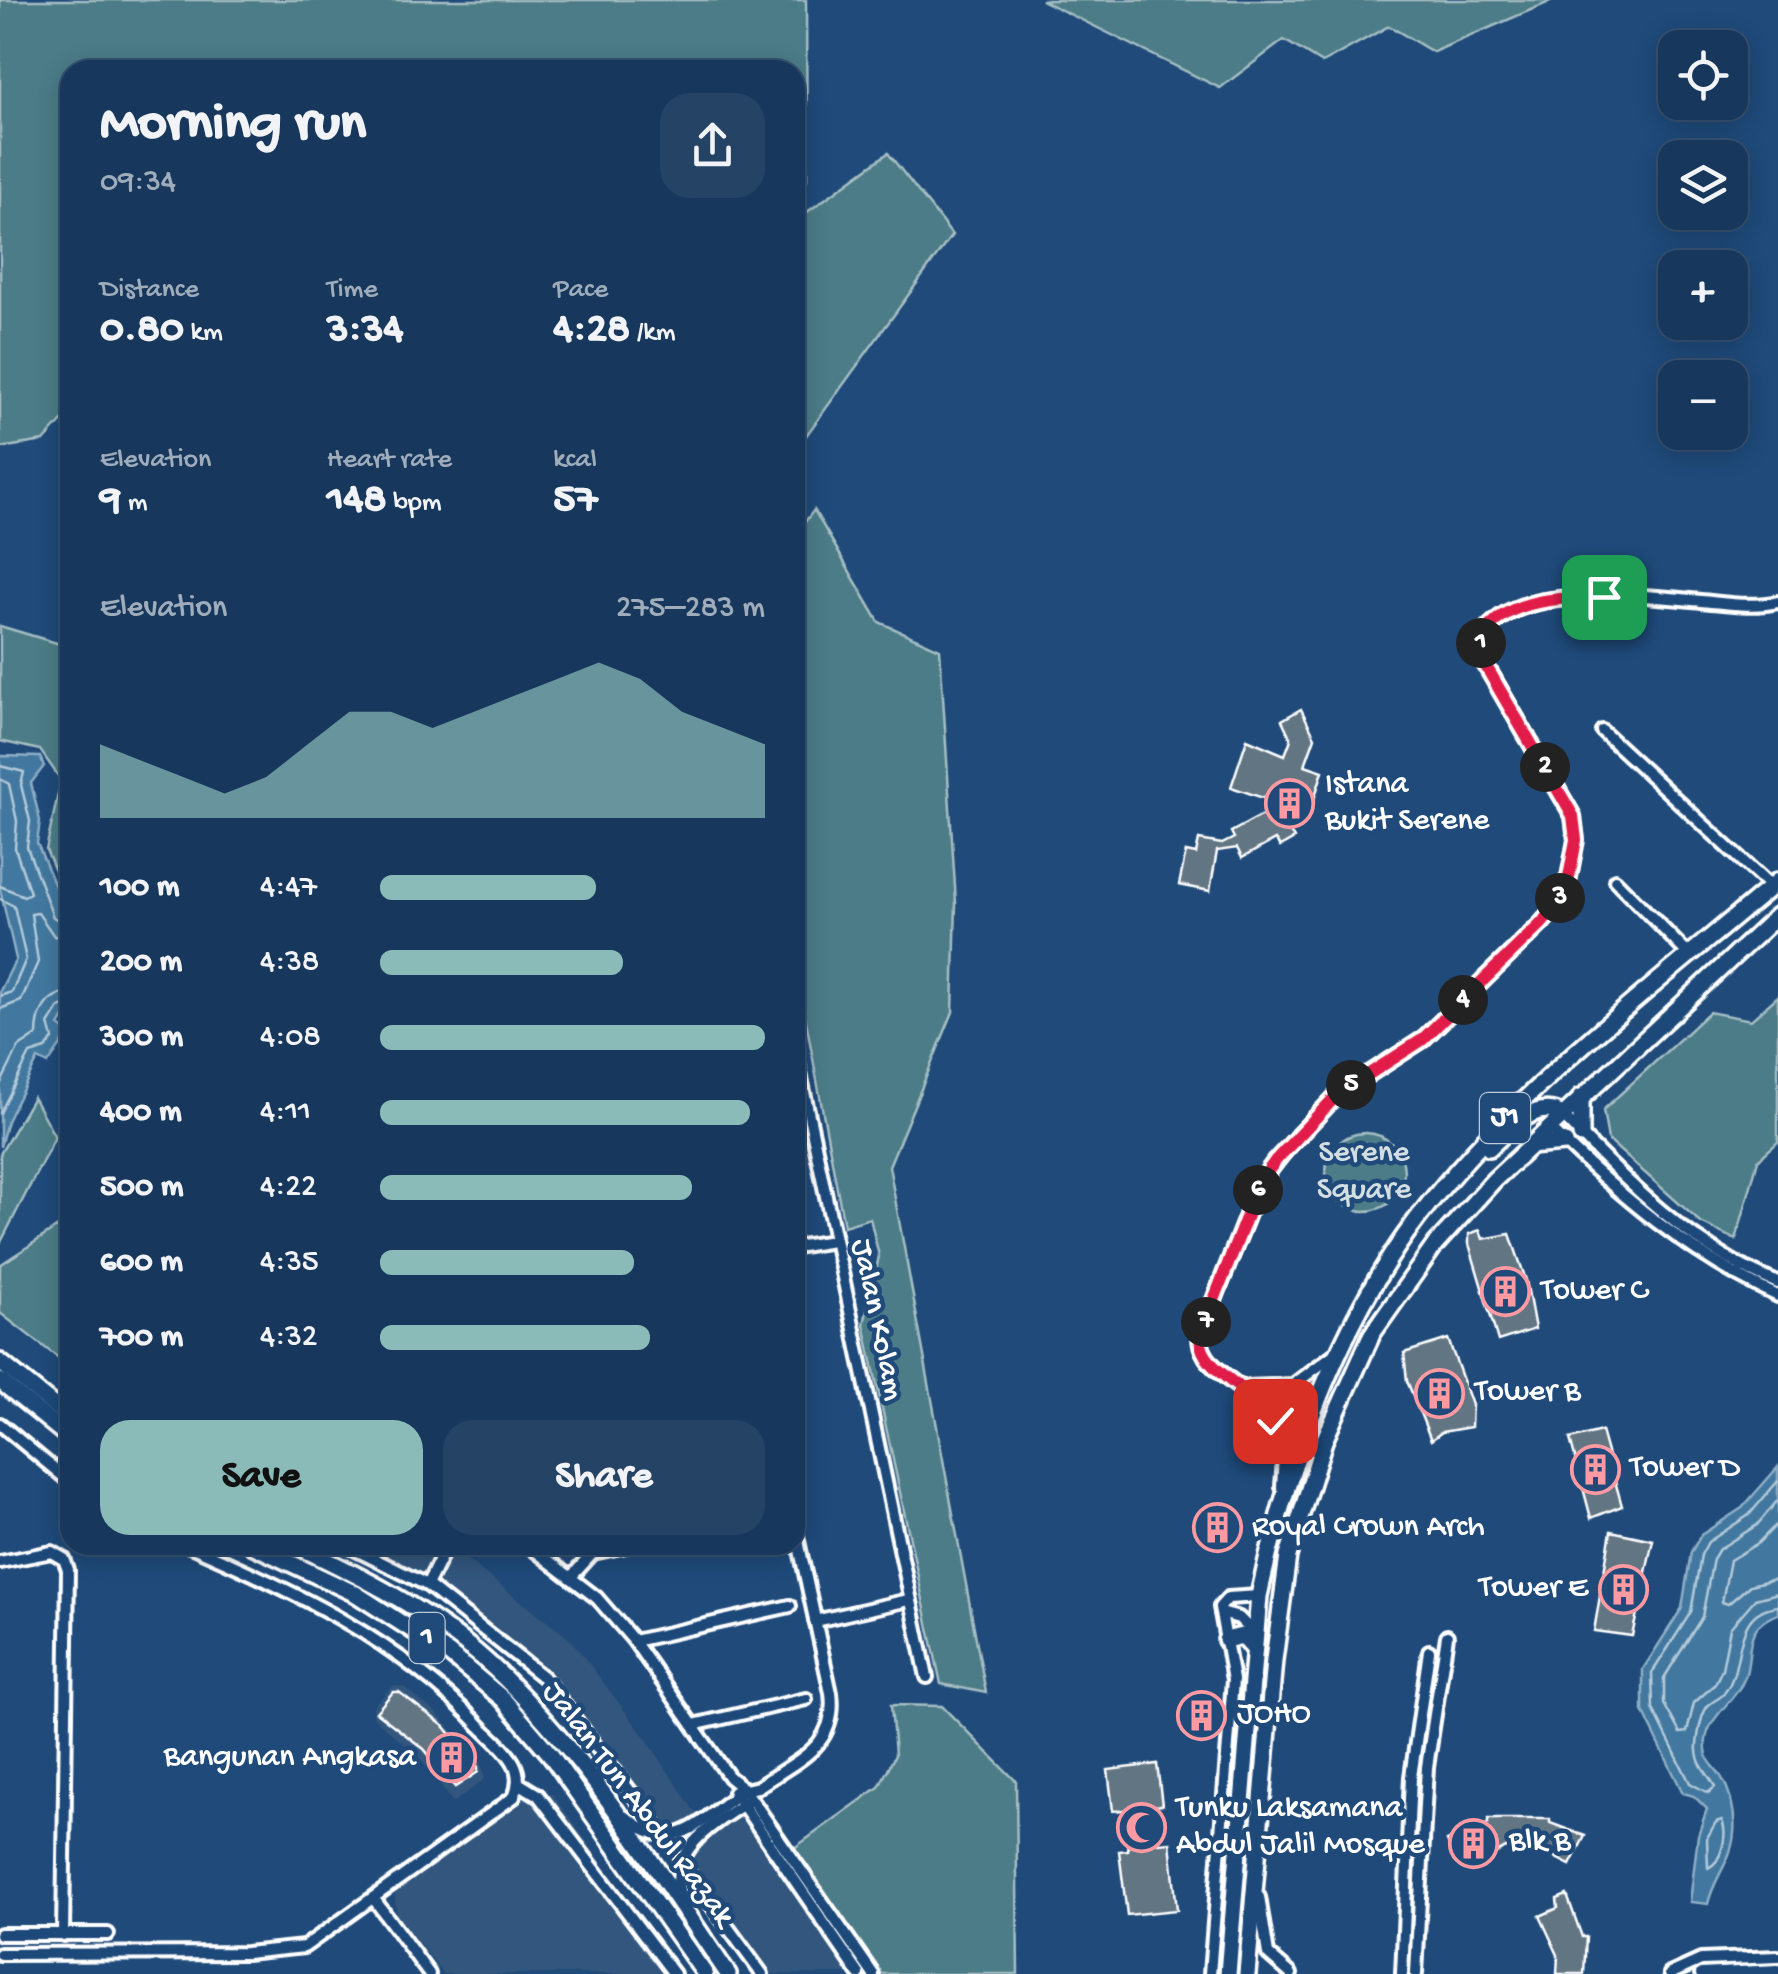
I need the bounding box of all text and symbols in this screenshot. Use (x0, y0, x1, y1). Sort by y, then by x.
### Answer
map controls (1658, 30, 1748, 450)
button: locate (1658, 30, 1748, 120)
button: share (660, 93, 765, 198)
text: Morning run (100, 94, 366, 158)
button: layers (1658, 140, 1748, 230)
text: 09:34 (100, 164, 176, 202)
button: + (1658, 250, 1748, 340)
text: Distance (100, 274, 199, 307)
text: Time (327, 274, 378, 307)
text: Pace (553, 274, 608, 307)
text: 0.80 (100, 307, 184, 356)
text: 3:34 (327, 307, 403, 356)
text: 4:28 (553, 307, 630, 356)
text: km (184, 317, 223, 350)
text: /km (630, 317, 676, 350)
button: − (1658, 360, 1748, 450)
text: Elevation (100, 444, 211, 477)
text: Heart rate (327, 444, 452, 477)
text: kcal (553, 444, 597, 477)
text: 9 (100, 477, 121, 526)
text: 148 (327, 477, 387, 526)
text: 57 (553, 477, 597, 526)
text: m (121, 487, 148, 520)
text: bpm (387, 487, 442, 520)
pin (1562, 555, 1647, 640)
icon: arrive (1577, 570, 1632, 625)
text: Elevation (100, 590, 227, 628)
text: 275–283 m (616, 590, 765, 628)
pin: 1 (1456, 618, 1506, 668)
text: 1 (1475, 626, 1487, 659)
pin: 2 (1520, 742, 1570, 792)
text: 2 (1538, 750, 1552, 783)
place label: Istana Bukit Serene (1324, 766, 1490, 841)
building icon: Istana Bukit Serene (1264, 777, 1316, 829)
text: 100 m (100, 869, 180, 907)
text: 4:47 (260, 869, 317, 907)
pin: 3 (1535, 873, 1585, 923)
text: 3 (1553, 881, 1567, 914)
text: 200 m (100, 944, 182, 982)
text: 4:38 (260, 944, 319, 982)
pin: 4 (1438, 975, 1488, 1025)
text: 4 (1456, 983, 1470, 1016)
text: 300 m (100, 1019, 183, 1057)
text: 4:08 (260, 1019, 321, 1057)
pin: 5 (1326, 1060, 1376, 1110)
text: 5 (1344, 1068, 1358, 1101)
road number: J1 (1480, 1093, 1530, 1143)
text: 400 m (100, 1094, 182, 1132)
text: 4:11 (260, 1094, 311, 1132)
park label: Serene Square (1317, 1135, 1412, 1210)
pin: 6 (1233, 1165, 1283, 1215)
text: 500 m (100, 1169, 183, 1207)
text: 4:22 (260, 1169, 317, 1207)
text: 6 (1251, 1173, 1265, 1206)
street label: Jalan Kolam (840, 1236, 912, 1404)
text: 600 m (100, 1244, 183, 1282)
text: 4:35 (260, 1244, 319, 1282)
building icon: Tower C (1480, 1266, 1532, 1318)
place label: Tower C (1539, 1273, 1650, 1311)
pin: 7 (1181, 1297, 1231, 1347)
text: 7 (1199, 1305, 1213, 1338)
text: 700 m (100, 1319, 183, 1357)
text: 4:32 (260, 1319, 317, 1357)
building icon: Tower B (1414, 1367, 1466, 1419)
place label: Tower B (1473, 1374, 1581, 1412)
pin (1233, 1379, 1318, 1464)
icon: check (1248, 1394, 1303, 1449)
button: Save (100, 1420, 423, 1535)
button: Share (443, 1420, 765, 1535)
building icon: Tower D (1569, 1443, 1621, 1495)
place label: Tower D (1628, 1450, 1740, 1488)
building icon: Royal Crown Arch (1191, 1502, 1243, 1554)
place label: Royal Crown Arch (1252, 1509, 1485, 1547)
building icon: Tower E (1597, 1563, 1649, 1615)
place label: Tower E (1477, 1570, 1589, 1608)
road number: 1 (410, 1613, 444, 1663)
street label: Jalan Tun Abdul Razak (532, 1675, 743, 1937)
building icon: JOHO (1176, 1689, 1228, 1741)
place label: JOHO (1237, 1696, 1311, 1734)
building icon: Bangunan Angkasa (425, 1732, 477, 1784)
place label: Bangunan Angkasa (163, 1739, 417, 1777)
place label: Tunku Laksamana Abdul Jalil Mosque (1174, 1790, 1425, 1865)
mosque icon: Tunku Laksamana Abdul Jalil Mosque (1115, 1801, 1167, 1853)
building icon: Blk B (1448, 1817, 1500, 1869)
place label: Blk B (1508, 1824, 1571, 1862)

